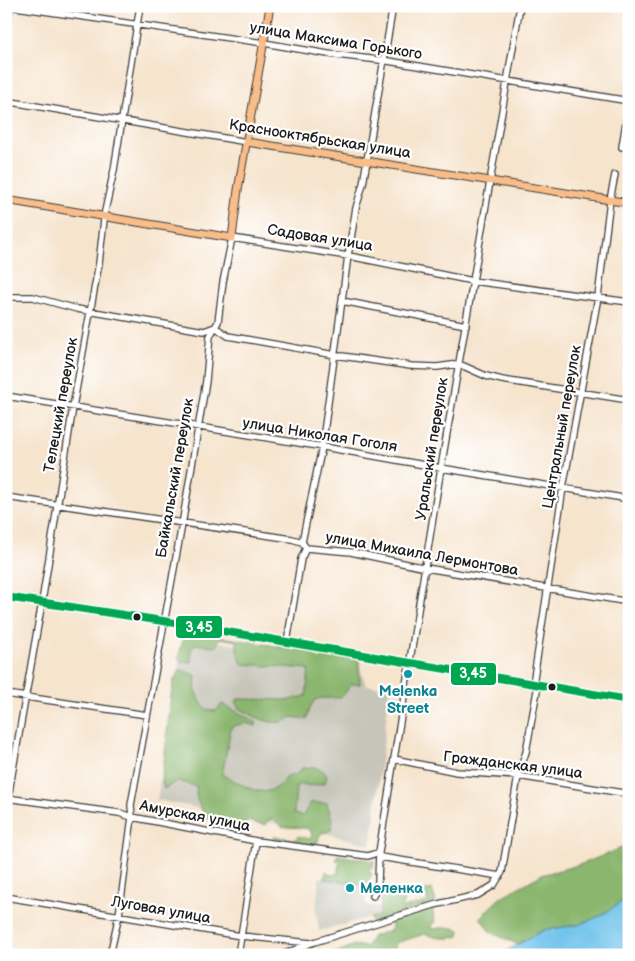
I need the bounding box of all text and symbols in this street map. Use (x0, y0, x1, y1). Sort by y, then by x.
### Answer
street label: улица Максима Горького (249, 18, 424, 64)
street label: Краснооктябрьская улица (228, 115, 412, 163)
street label: Садовая улица (266, 220, 374, 256)
street label: Телецкий переулок (40, 336, 82, 474)
street label: Центральный переулок (538, 344, 586, 510)
street label: Уральский переулок (411, 376, 453, 522)
street label: Байкальский переулок (152, 397, 198, 559)
street label: улица Николая Гоголя (241, 413, 399, 457)
street label: улица Михаила Лермонтова (324, 528, 520, 580)
unlabelled marker (132, 612, 142, 622)
line badge: 3,45 (175, 615, 223, 639)
text: 3,45 (185, 619, 213, 636)
line badge: 3,45 (450, 662, 497, 686)
text: 3,45 (459, 665, 487, 682)
marker: Melenka Street (402, 668, 414, 680)
place label: Melenka Street (379, 682, 437, 718)
unlabelled marker (547, 682, 557, 692)
street label: Гражданская улица (442, 747, 584, 783)
street label: Амурская улица (137, 796, 252, 836)
place label: Меленка (360, 879, 423, 898)
marker: Меленка (344, 882, 356, 894)
street label: Луговая улица (109, 892, 212, 928)

